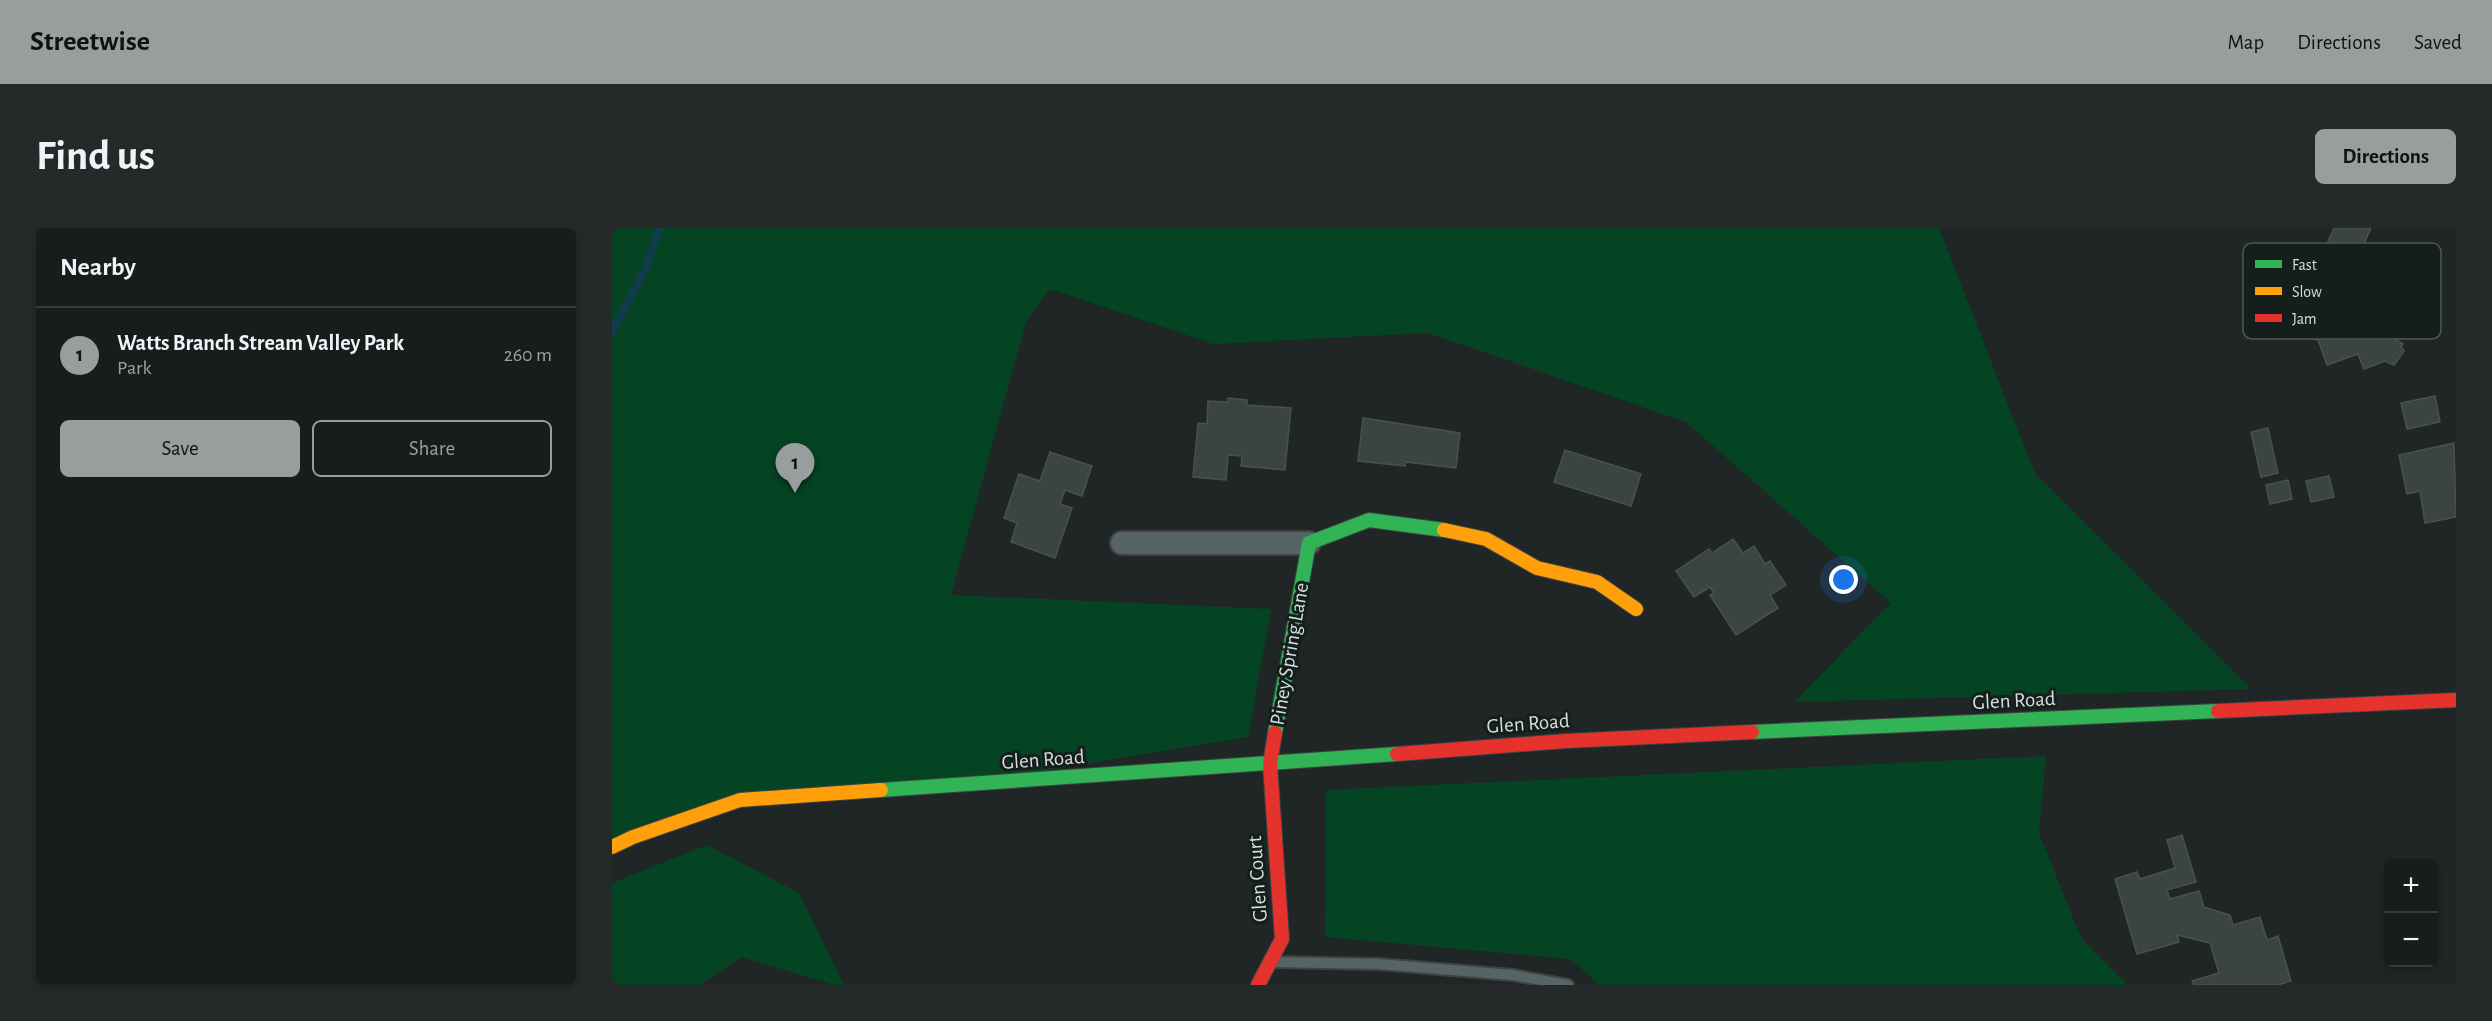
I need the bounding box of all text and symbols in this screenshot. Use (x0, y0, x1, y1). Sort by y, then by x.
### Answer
text: Streetwise (30, 28, 150, 56)
text: Map (2228, 32, 2264, 53)
text: Directions (2297, 32, 2381, 53)
text: Saved (2414, 32, 2462, 53)
button: Directions (2315, 129, 2456, 184)
text: Find us (36, 135, 155, 177)
legend (2243, 243, 2441, 339)
text: Nearby (60, 254, 136, 280)
text: Fast (2292, 257, 2317, 273)
text: Slow (2292, 284, 2322, 300)
text: Jam (2292, 311, 2317, 327)
text: Watts Branch Stream Valley Park (117, 332, 404, 354)
text: 1 (76, 345, 83, 365)
text: 260 m (504, 345, 552, 365)
text: Park (117, 358, 152, 378)
button: Save (60, 420, 300, 477)
button: Share (312, 420, 552, 477)
pin: 1 (776, 444, 814, 493)
your location (1829, 565, 1858, 594)
street label: Piney Spring Lane (1267, 581, 1312, 727)
street label: Glen Road (1972, 688, 2056, 713)
street label: Glen Road (1486, 710, 1570, 737)
street label: Glen Road (1001, 746, 1085, 773)
street label: Glen Court (1244, 835, 1271, 923)
map controls (2384, 859, 2438, 967)
button: + (2384, 859, 2438, 913)
button: − (2384, 913, 2438, 967)

